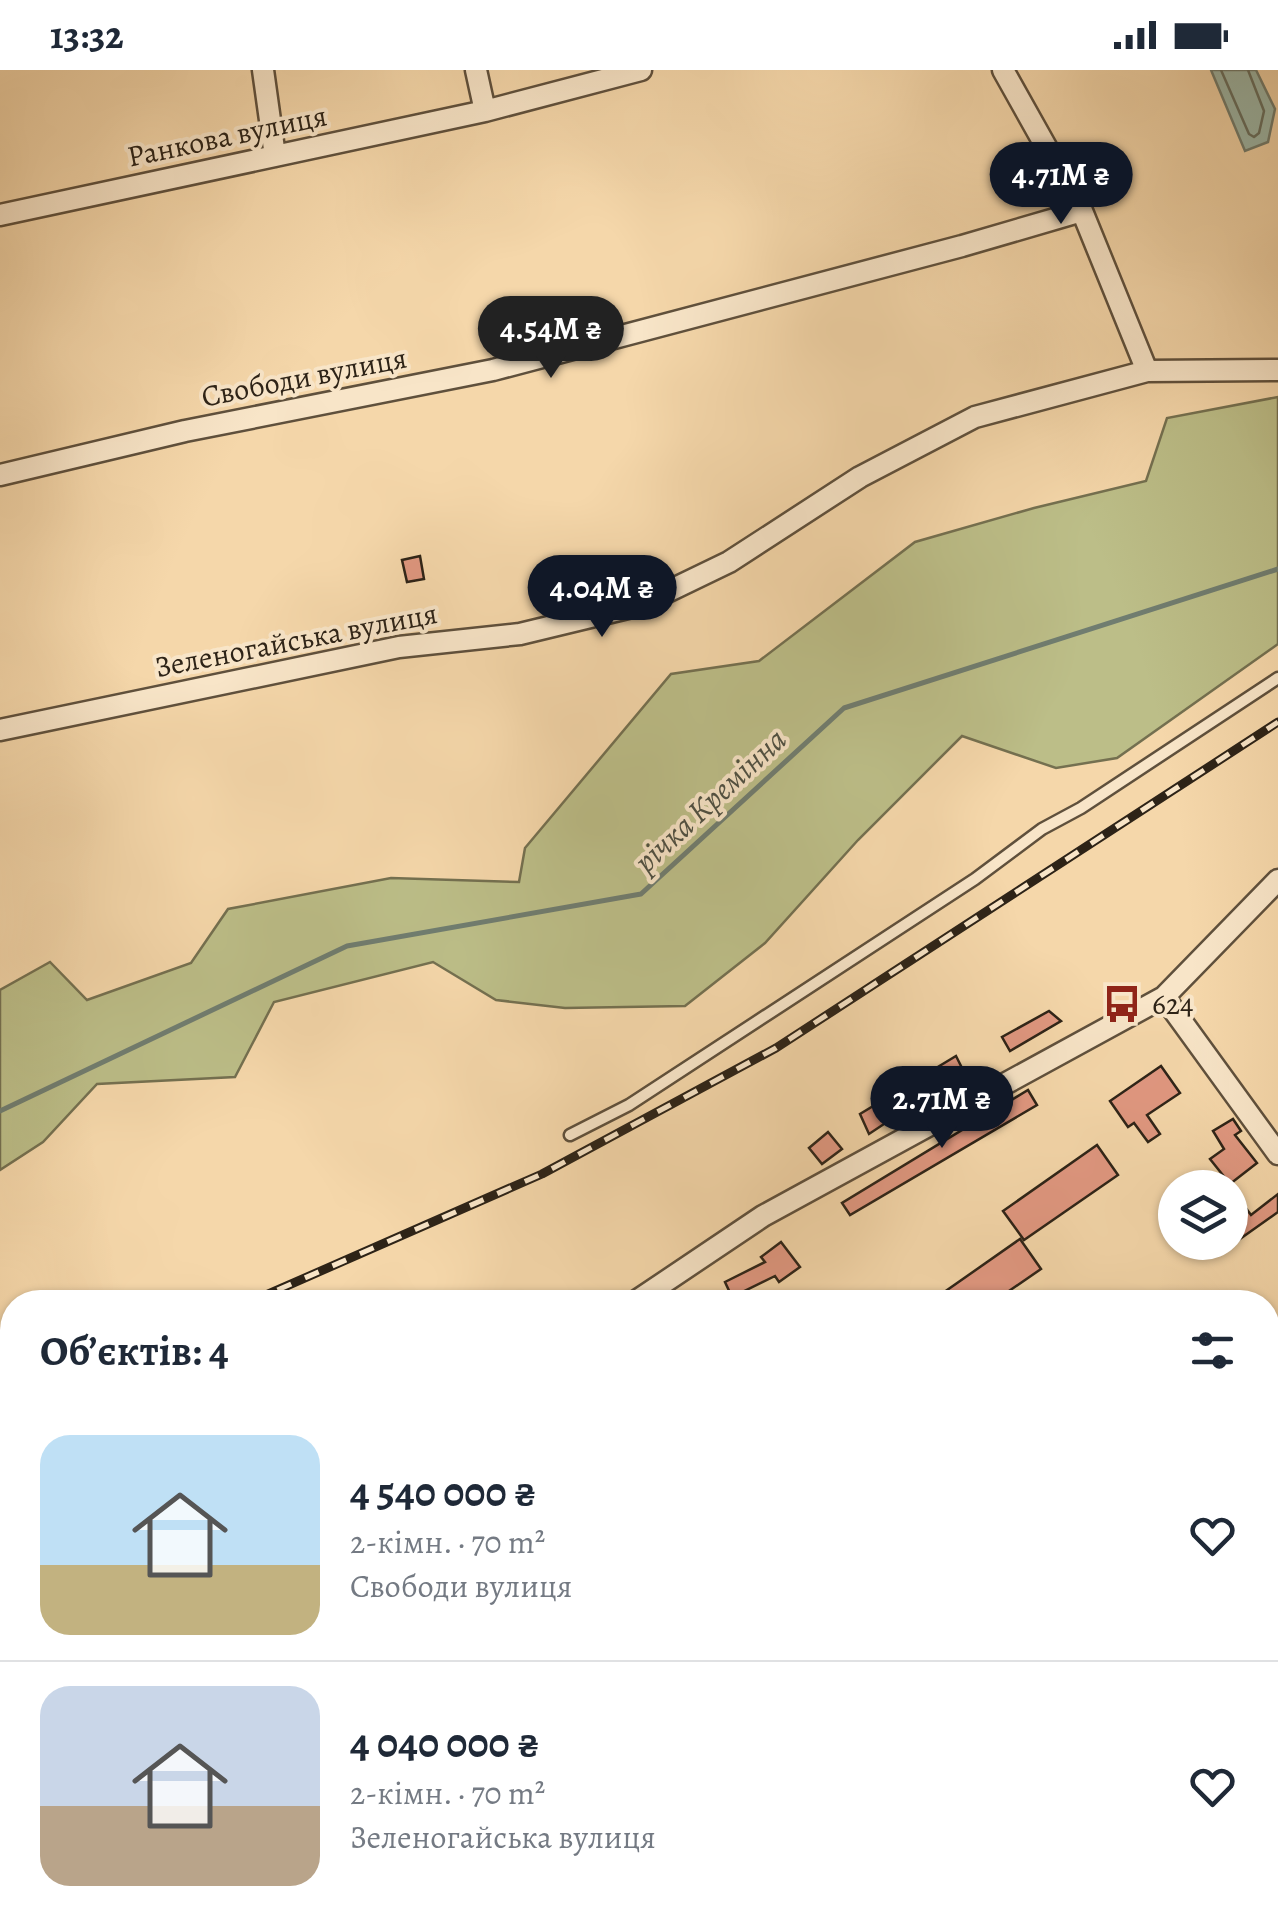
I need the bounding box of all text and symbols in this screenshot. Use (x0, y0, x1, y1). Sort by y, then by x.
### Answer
text: 13:32 (50, 9, 124, 61)
street label: Ранкова вулиця (124, 95, 330, 177)
pin: 4.71M ₴ (969, 142, 1153, 227)
text: 4.71M ₴ (1012, 152, 1110, 196)
pin: 4.54M ₴ (459, 296, 643, 381)
text: 4.54M ₴ (500, 306, 602, 350)
street label: Свободи вулиця (198, 337, 410, 417)
pin: 4.04M ₴ (510, 555, 694, 640)
text: 4.04M ₴ (550, 565, 654, 609)
street label: Зеленогайська вулиця (151, 593, 441, 687)
water label: річка Кремінна (623, 718, 796, 883)
bus stop icon: 624 (1101, 983, 1143, 1025)
place label: 624 (1152, 984, 1194, 1024)
pin: 2.71M ₴ (850, 1066, 1034, 1151)
text: 2.71M ₴ (892, 1076, 992, 1120)
map controls (1158, 1170, 1248, 1260)
button: layers (1158, 1170, 1248, 1260)
text: Об’єктів: 4 (40, 1322, 229, 1379)
icon: filters (1185, 1323, 1240, 1378)
text: 4 540 000 ₴ (350, 1463, 536, 1520)
icon: home (120, 1475, 240, 1595)
icon: heart (1185, 1508, 1240, 1563)
text: 2-кімн. · 70 m² (350, 1520, 545, 1564)
text: Свободи вулиця (350, 1564, 572, 1608)
text: 4 040 000 ₴ (350, 1714, 540, 1771)
icon: home (120, 1726, 240, 1846)
icon: heart (1185, 1759, 1240, 1814)
text: 2-кімн. · 70 m² (350, 1771, 545, 1815)
text: Зеленогайська вулиця (350, 1815, 656, 1859)

